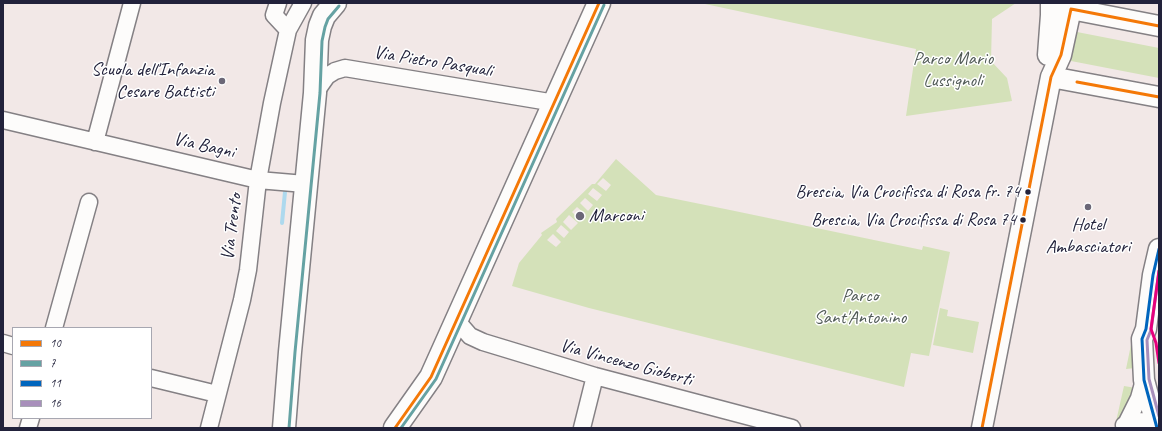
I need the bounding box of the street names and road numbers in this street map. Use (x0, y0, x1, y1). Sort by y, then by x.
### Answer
street label: Via Pietro Pasquali (372, 41, 494, 83)
street label: Via Bagni (171, 128, 237, 164)
street label: Via Trento (217, 192, 247, 262)
street label: Via Vincenzo Gioberti (557, 334, 695, 392)

